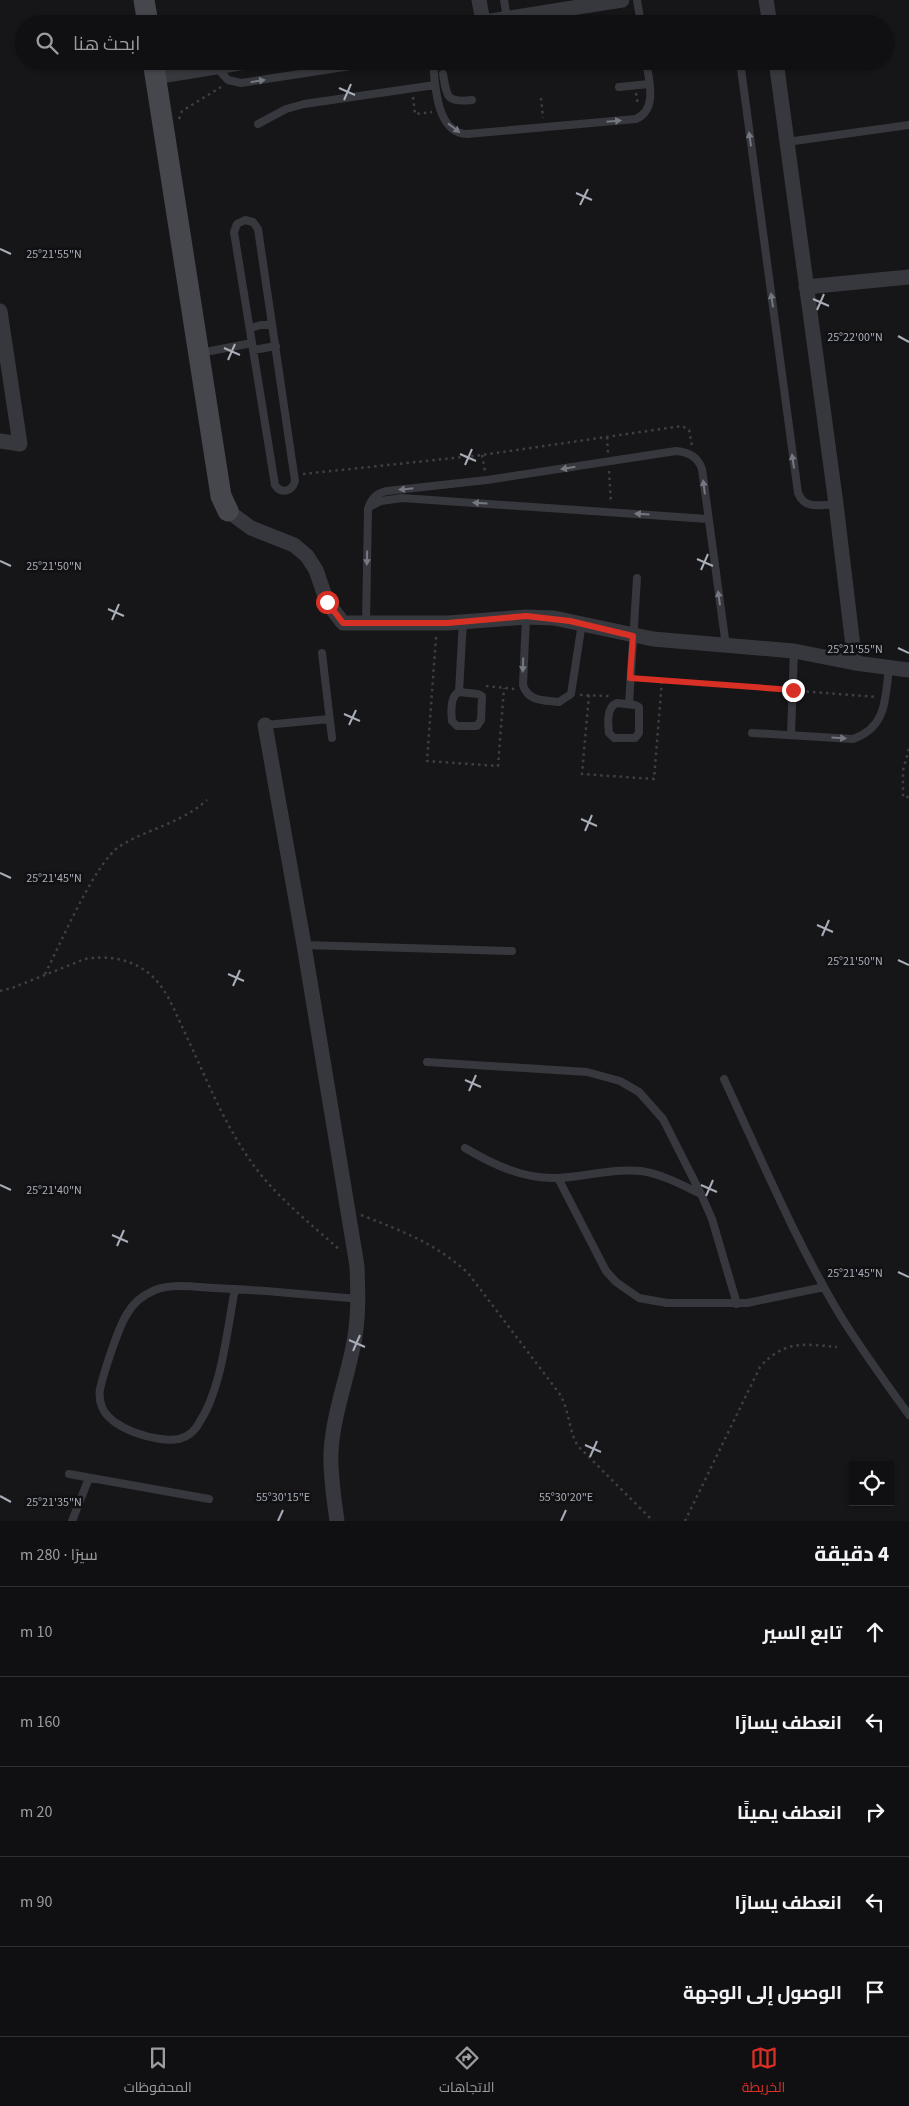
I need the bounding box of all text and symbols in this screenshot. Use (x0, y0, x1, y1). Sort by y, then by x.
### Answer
search box (15, 15, 894, 70)
icon: search (33, 29, 61, 57)
text: ابحث هنا (73, 31, 140, 58)
one-way arrow (251, 76, 267, 84)
one-way arrow (606, 117, 622, 125)
one-way arrow (447, 123, 460, 133)
one-way arrow (745, 130, 753, 146)
text: 25°21'55"N (26, 246, 82, 263)
one-way arrow (768, 291, 776, 307)
text: 25°22'00"N (827, 329, 883, 346)
one-way arrow (789, 452, 797, 468)
one-way arrow (559, 465, 575, 473)
one-way arrow (700, 479, 708, 495)
one-way arrow (398, 485, 414, 493)
one-way arrow (472, 499, 488, 507)
one-way arrow (634, 510, 650, 518)
one-way arrow (363, 550, 371, 566)
text: 25°21'50"N (26, 558, 82, 575)
one-way arrow (715, 589, 723, 605)
route start (316, 591, 339, 614)
text: 25°21'55"N (827, 641, 883, 658)
one-way arrow (519, 658, 527, 674)
route end (782, 679, 805, 702)
one-way arrow (832, 735, 848, 743)
text: 25°21'45"N (26, 870, 82, 887)
text: 25°21'50"N (827, 953, 883, 970)
text: 25°21'40"N (26, 1182, 82, 1199)
text: 25°21'45"N (827, 1265, 883, 1282)
map controls (849, 1461, 894, 1506)
button: locate (849, 1461, 894, 1506)
text: 55°30'15"E (256, 1489, 310, 1506)
text: 55°30'20"E (539, 1489, 593, 1506)
text: 25°21'35"N (26, 1494, 82, 1511)
text: 4 دقيقة (814, 1539, 889, 1569)
text: سيرًا · 280 m (20, 1544, 98, 1566)
icon: ahead (861, 1618, 889, 1646)
text: تابع السير (763, 1620, 842, 1647)
text: 10 m (20, 1621, 52, 1643)
icon: left (861, 1708, 889, 1736)
text: انعطف يسارًا (735, 1710, 842, 1737)
text: 160 m (20, 1711, 60, 1733)
icon: right (861, 1798, 889, 1826)
text: انعطف يمينًا (737, 1800, 842, 1827)
text: 20 m (20, 1801, 52, 1823)
icon: left (861, 1888, 889, 1916)
text: انعطف يسارًا (735, 1890, 842, 1917)
text: 90 m (20, 1891, 52, 1913)
icon: arrive (861, 1978, 889, 2006)
text: الوصول إلى الوجهة (683, 1980, 842, 2007)
tab: المحفوظات (124, 2044, 192, 2100)
tab: الاتجاهات (439, 2044, 494, 2100)
tab: الخريطة (742, 2044, 785, 2100)

